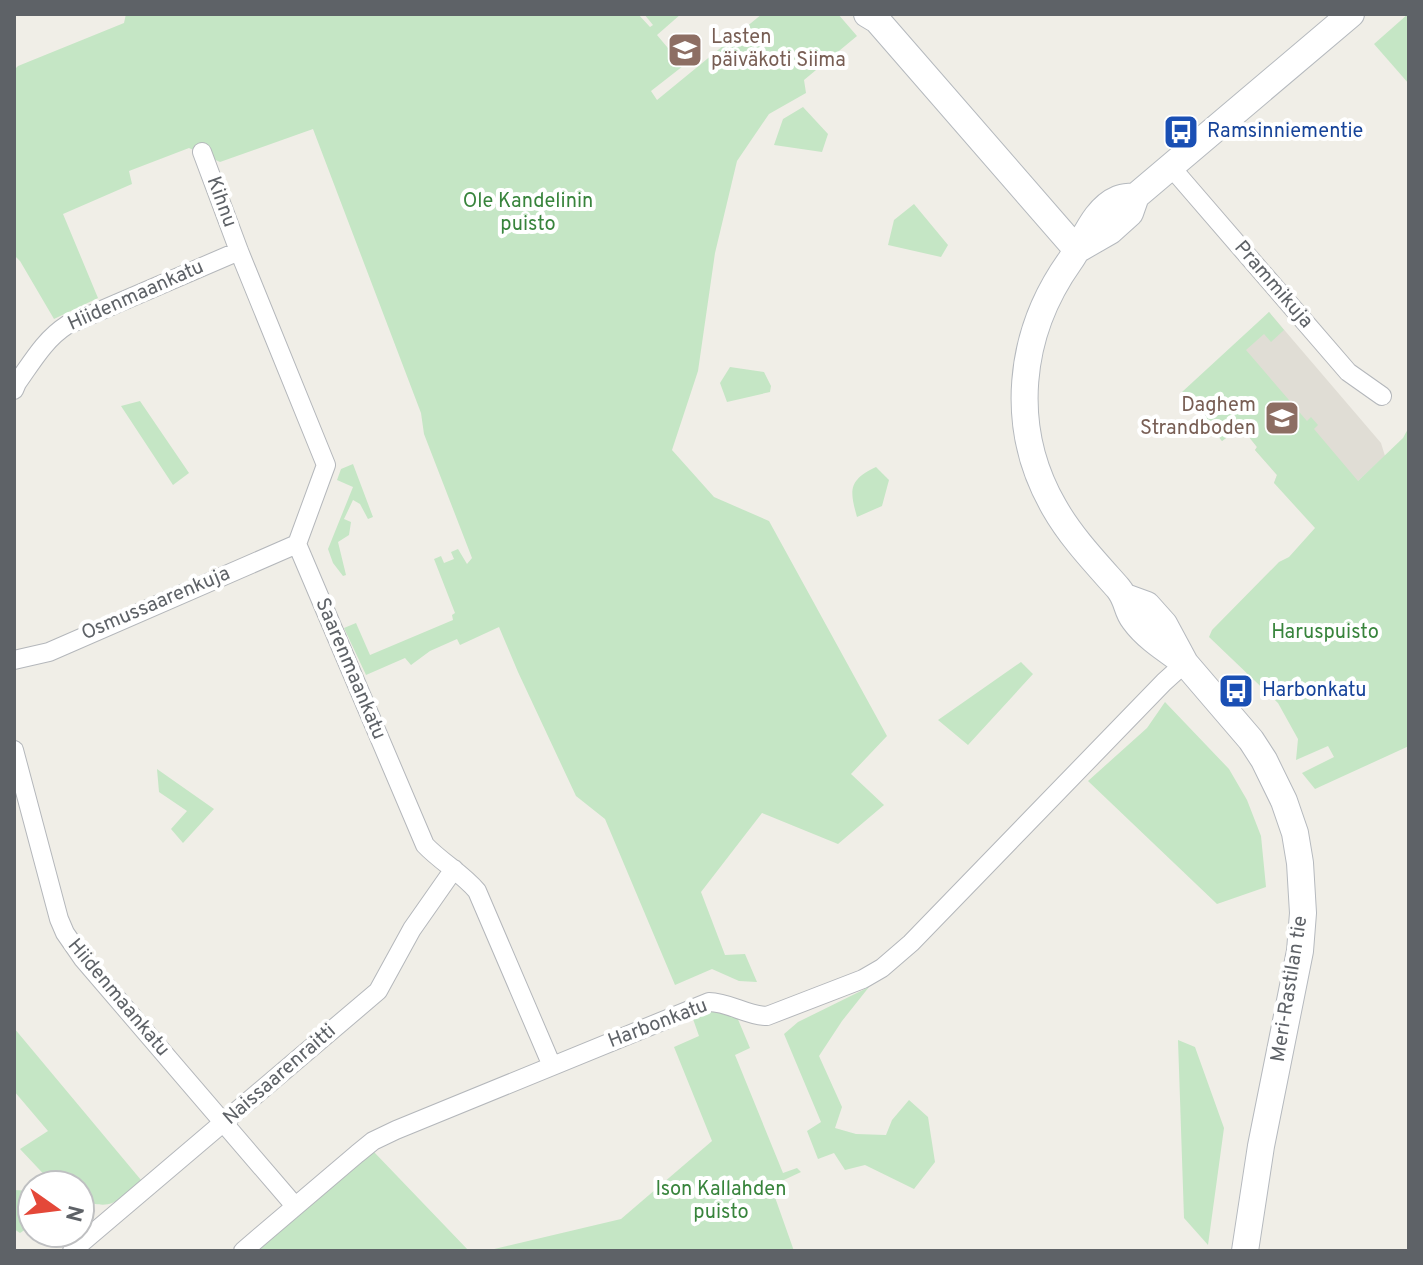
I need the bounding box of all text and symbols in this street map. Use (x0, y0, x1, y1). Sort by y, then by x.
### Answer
place label: Lasten päiväkoti Siima (711, 25, 846, 74)
school or university icon: Lasten päiväkoti Siima (666, 31, 704, 69)
bus stop icon: Ramsinniementie (1162, 113, 1200, 151)
place label: Ramsinniementie (1207, 119, 1363, 145)
street label: Kihnu (200, 173, 242, 231)
park label: Ole Kandelinin puisto (463, 189, 593, 238)
street label: Prammikuja (1228, 236, 1318, 334)
street label: Hiidenmaankatu (64, 254, 208, 338)
place label: Daghem Strandboden (1140, 393, 1256, 442)
school or university icon: Daghem Strandboden (1263, 399, 1301, 437)
street label: Osmussaarenkuja (78, 561, 234, 647)
street label: Saarenmaankatu (308, 594, 392, 744)
park label: Haruspuisto (1271, 620, 1379, 646)
bus stop icon: Harbonkatu (1217, 672, 1255, 710)
place label: Harbonkatu (1262, 678, 1366, 704)
street label: Meri-Rastilan tie (1266, 914, 1314, 1064)
street label: Hiidenmaankatu (61, 934, 175, 1062)
street label: Harbonkatu (605, 993, 711, 1055)
street label: Naissaarenraitti (218, 1019, 342, 1131)
north arrow (16, 1169, 96, 1249)
park label: Ison Kallahden puisto (656, 1177, 786, 1226)
text: N (58, 1202, 88, 1224)

